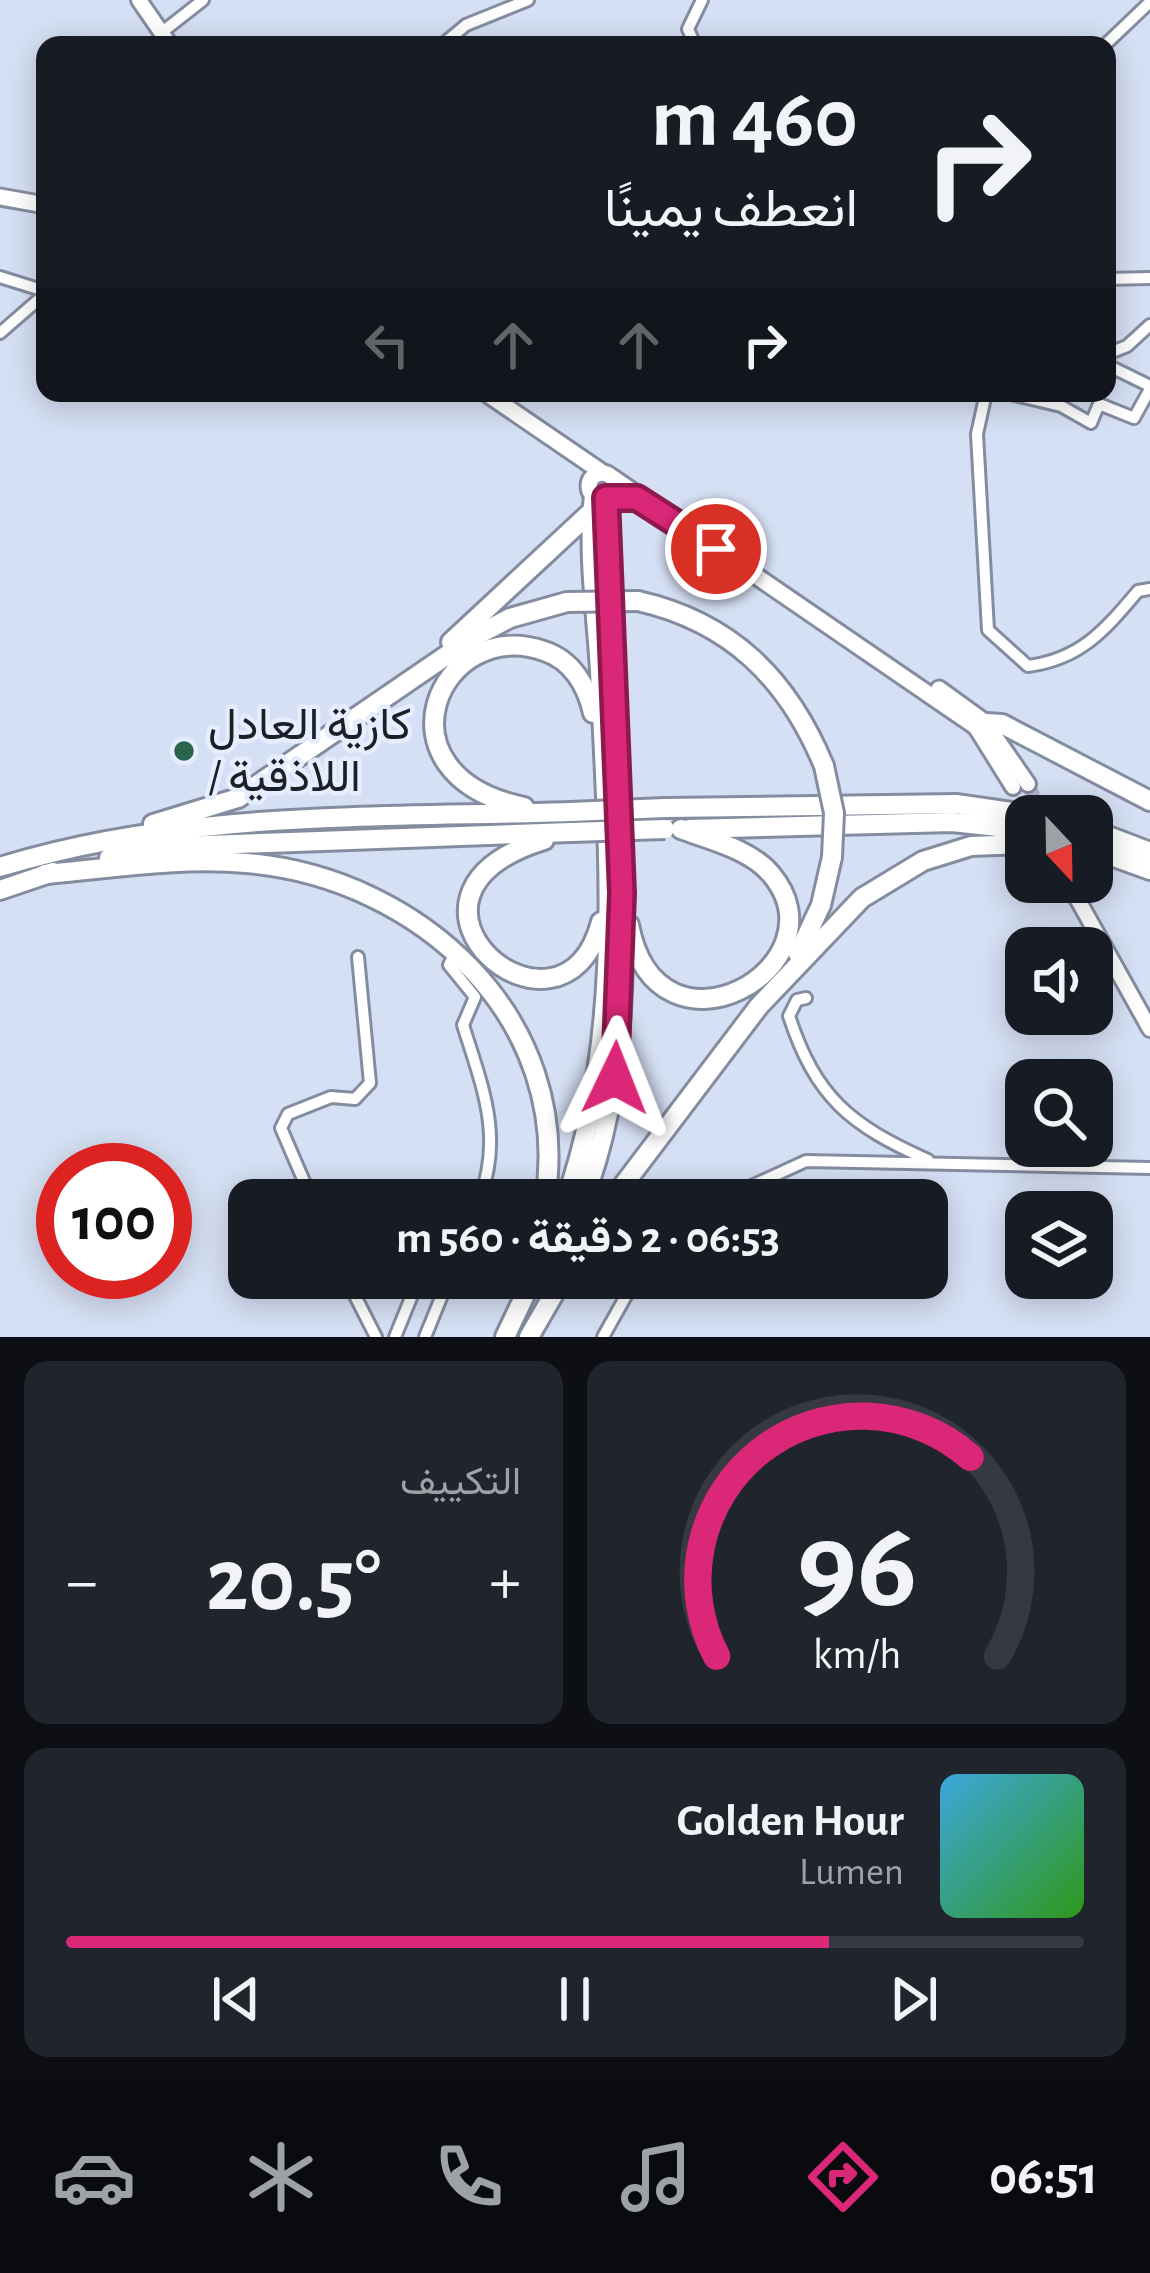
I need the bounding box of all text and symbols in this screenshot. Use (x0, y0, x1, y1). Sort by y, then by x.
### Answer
text: 460 m (651, 78, 858, 162)
icon: right (900, 84, 1056, 240)
text: انعطف يمينًا (604, 183, 858, 237)
icon: left (354, 312, 420, 378)
icon: ahead (480, 312, 546, 378)
icon: ahead (606, 312, 672, 378)
icon: right (732, 312, 798, 378)
pin (665, 498, 767, 600)
icon: arrive (683, 516, 749, 582)
place label: كازية العادل / اللاذقية (208, 703, 411, 801)
marker: كازية العادل / اللاذقية (171, 738, 197, 764)
north arrow (1005, 795, 1113, 903)
map controls (1005, 795, 1113, 1299)
button: sound (1005, 927, 1113, 1035)
position arrow (552, 1015, 678, 1141)
button: search (1005, 1059, 1113, 1167)
speed limit sign: 100 (36, 1143, 192, 1299)
button: layers (1005, 1191, 1113, 1299)
text: 06:53 · 2 دقيقة · 560 m (396, 1216, 780, 1261)
text: التكييف (400, 1463, 521, 1502)
text: 96 (796, 1505, 917, 1630)
text: 20.5° (206, 1537, 381, 1627)
text: − (66, 1549, 98, 1615)
text: + (489, 1549, 521, 1615)
text: km/h (812, 1633, 901, 1676)
text: Golden Hour (677, 1799, 904, 1844)
text: Lumen (799, 1853, 904, 1892)
icon: previous (203, 1966, 269, 2032)
icon: pause (542, 1966, 608, 2032)
icon: next (881, 1966, 947, 2032)
icon: car (52, 2135, 136, 2219)
icon: climate (239, 2135, 323, 2219)
icon: phone (427, 2135, 511, 2219)
icon: music (614, 2135, 698, 2219)
icon: directions (801, 2135, 885, 2219)
text: 06:51 (989, 2150, 1098, 2204)

